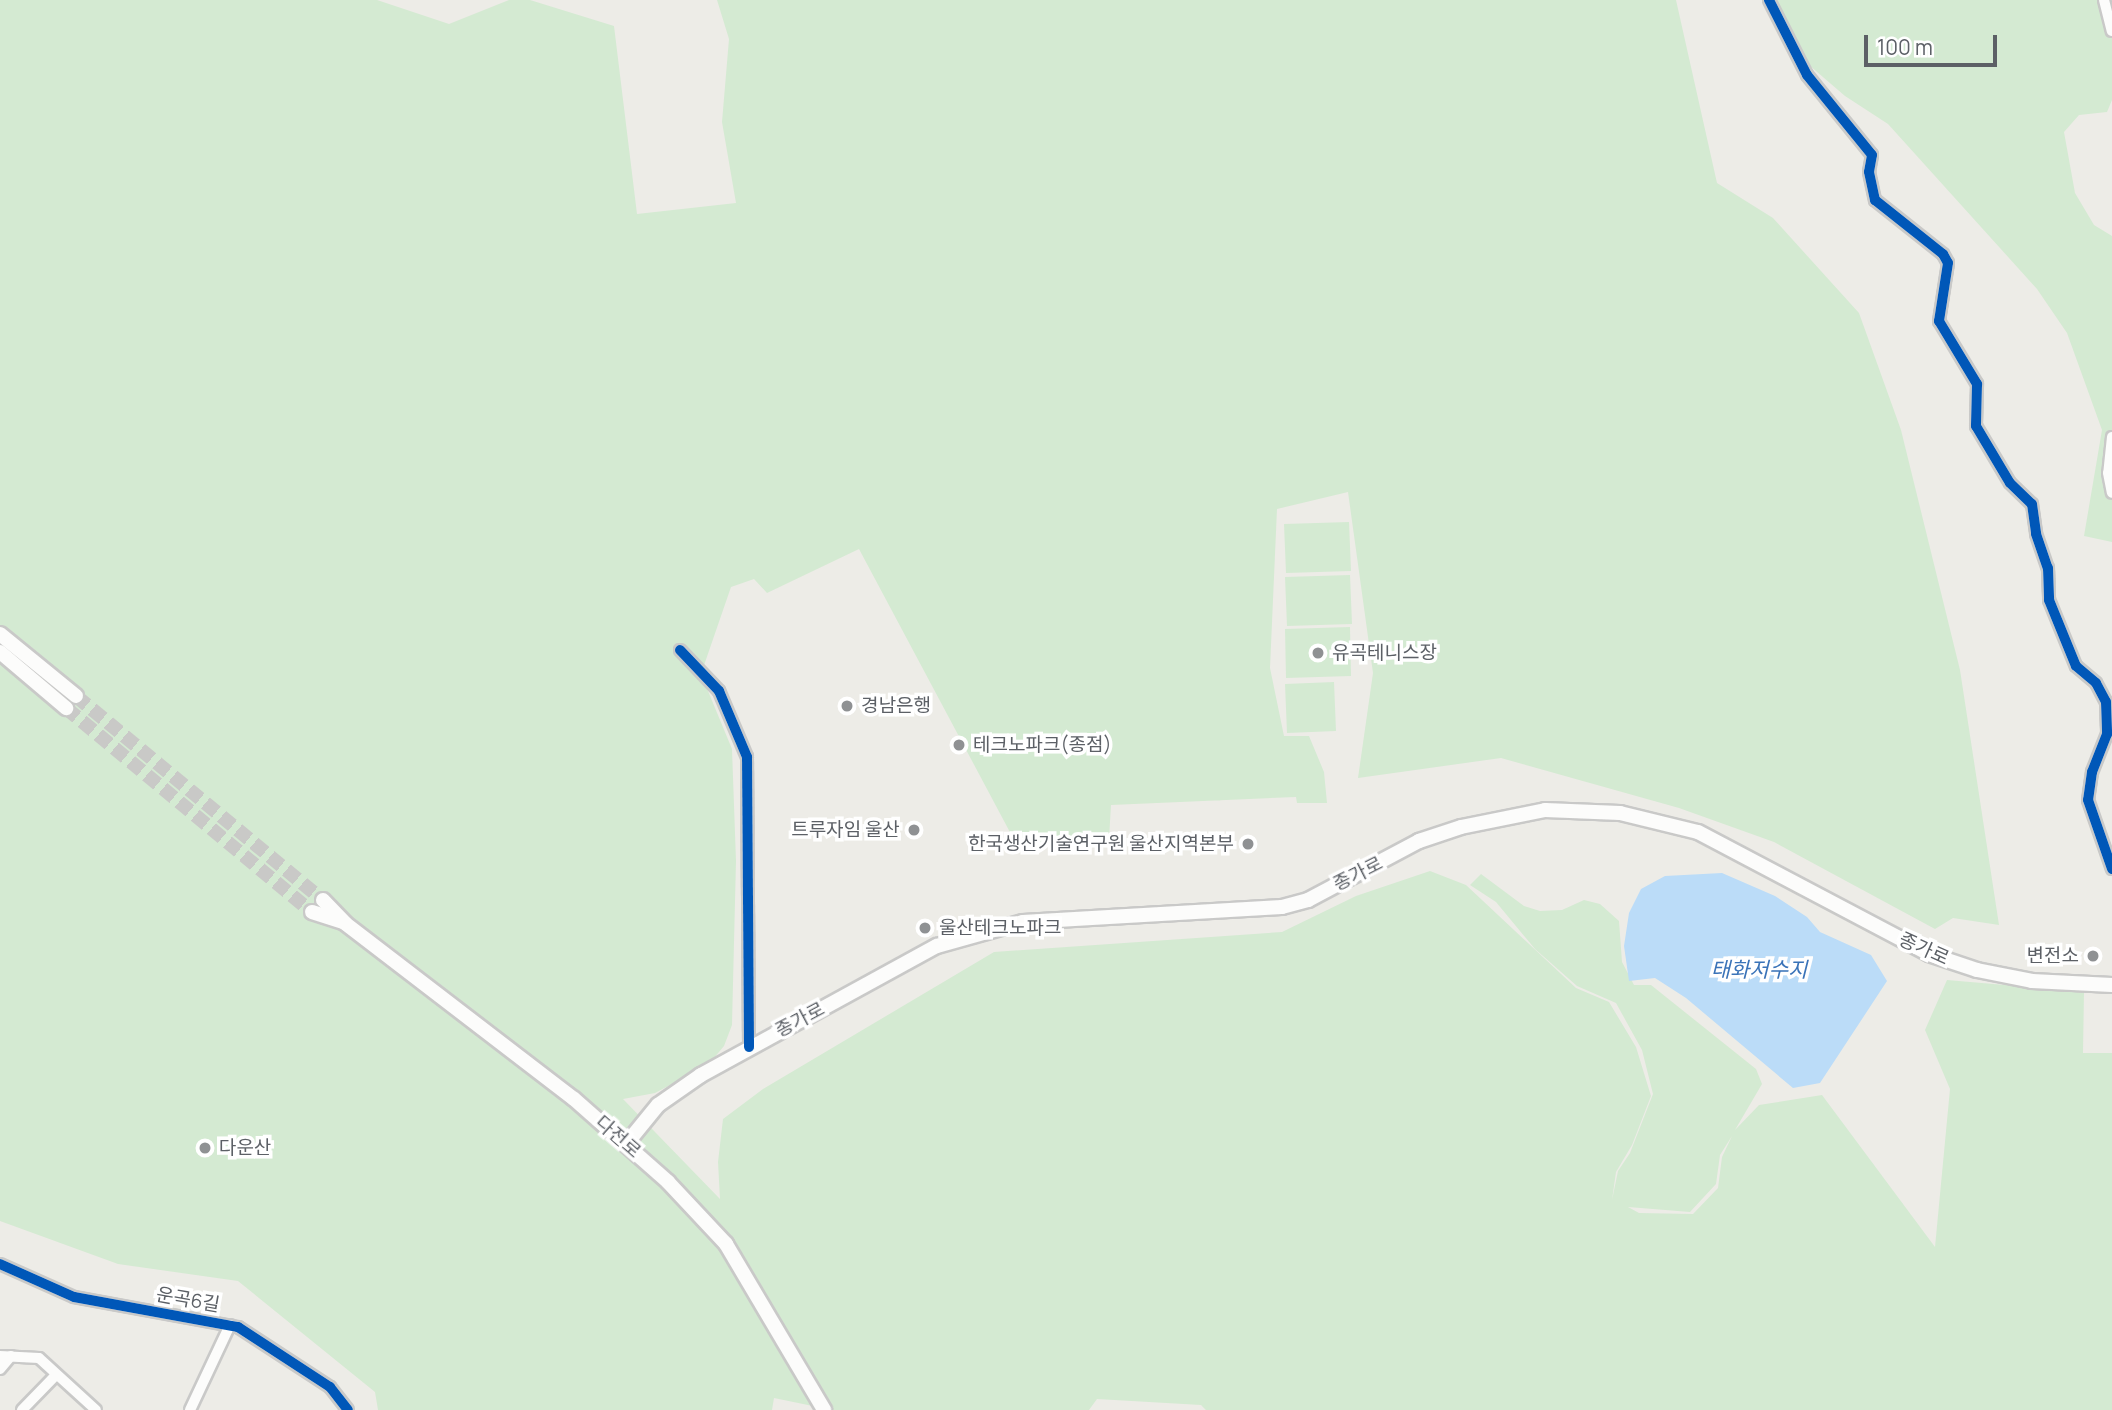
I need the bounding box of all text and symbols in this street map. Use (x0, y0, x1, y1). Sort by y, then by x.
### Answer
scale bar (1867, 21, 2000, 65)
text: 100 m (1877, 33, 1933, 61)
place label: 유곡테니스장 (1332, 642, 1437, 664)
marker: 유곡테니스장 (1310, 645, 1326, 661)
place label: 경남은행 (861, 695, 931, 717)
marker: 경남은행 (839, 698, 855, 714)
place label: 테크노파크(종점) (973, 734, 1112, 756)
marker: 테크노파크(종점) (951, 737, 967, 753)
place label: 트루자임 울산 (791, 819, 900, 841)
marker: 트루자임 울산 (906, 822, 922, 838)
place label: 한국생산기술연구원 울산지역본부 (968, 833, 1234, 855)
marker: 한국생산기술연구원 울산지역본부 (1240, 836, 1256, 852)
street label: 종가로 (1329, 852, 1387, 896)
place label: 울산테크노파크 (939, 917, 1061, 939)
marker: 울산테크노파크 (917, 920, 933, 936)
street label: 종가로 (1895, 928, 1953, 970)
place label: 변전소 (2027, 945, 2079, 967)
marker: 변전소 (2085, 948, 2101, 964)
water label: 태화저수지 (1711, 956, 1807, 982)
street label: 종가로 (771, 998, 829, 1042)
street label: 다전로 (591, 1111, 645, 1163)
place label: 다운산 (219, 1137, 271, 1159)
marker: 다운산 (197, 1140, 213, 1156)
street label: 운곡6길 (154, 1283, 222, 1317)

